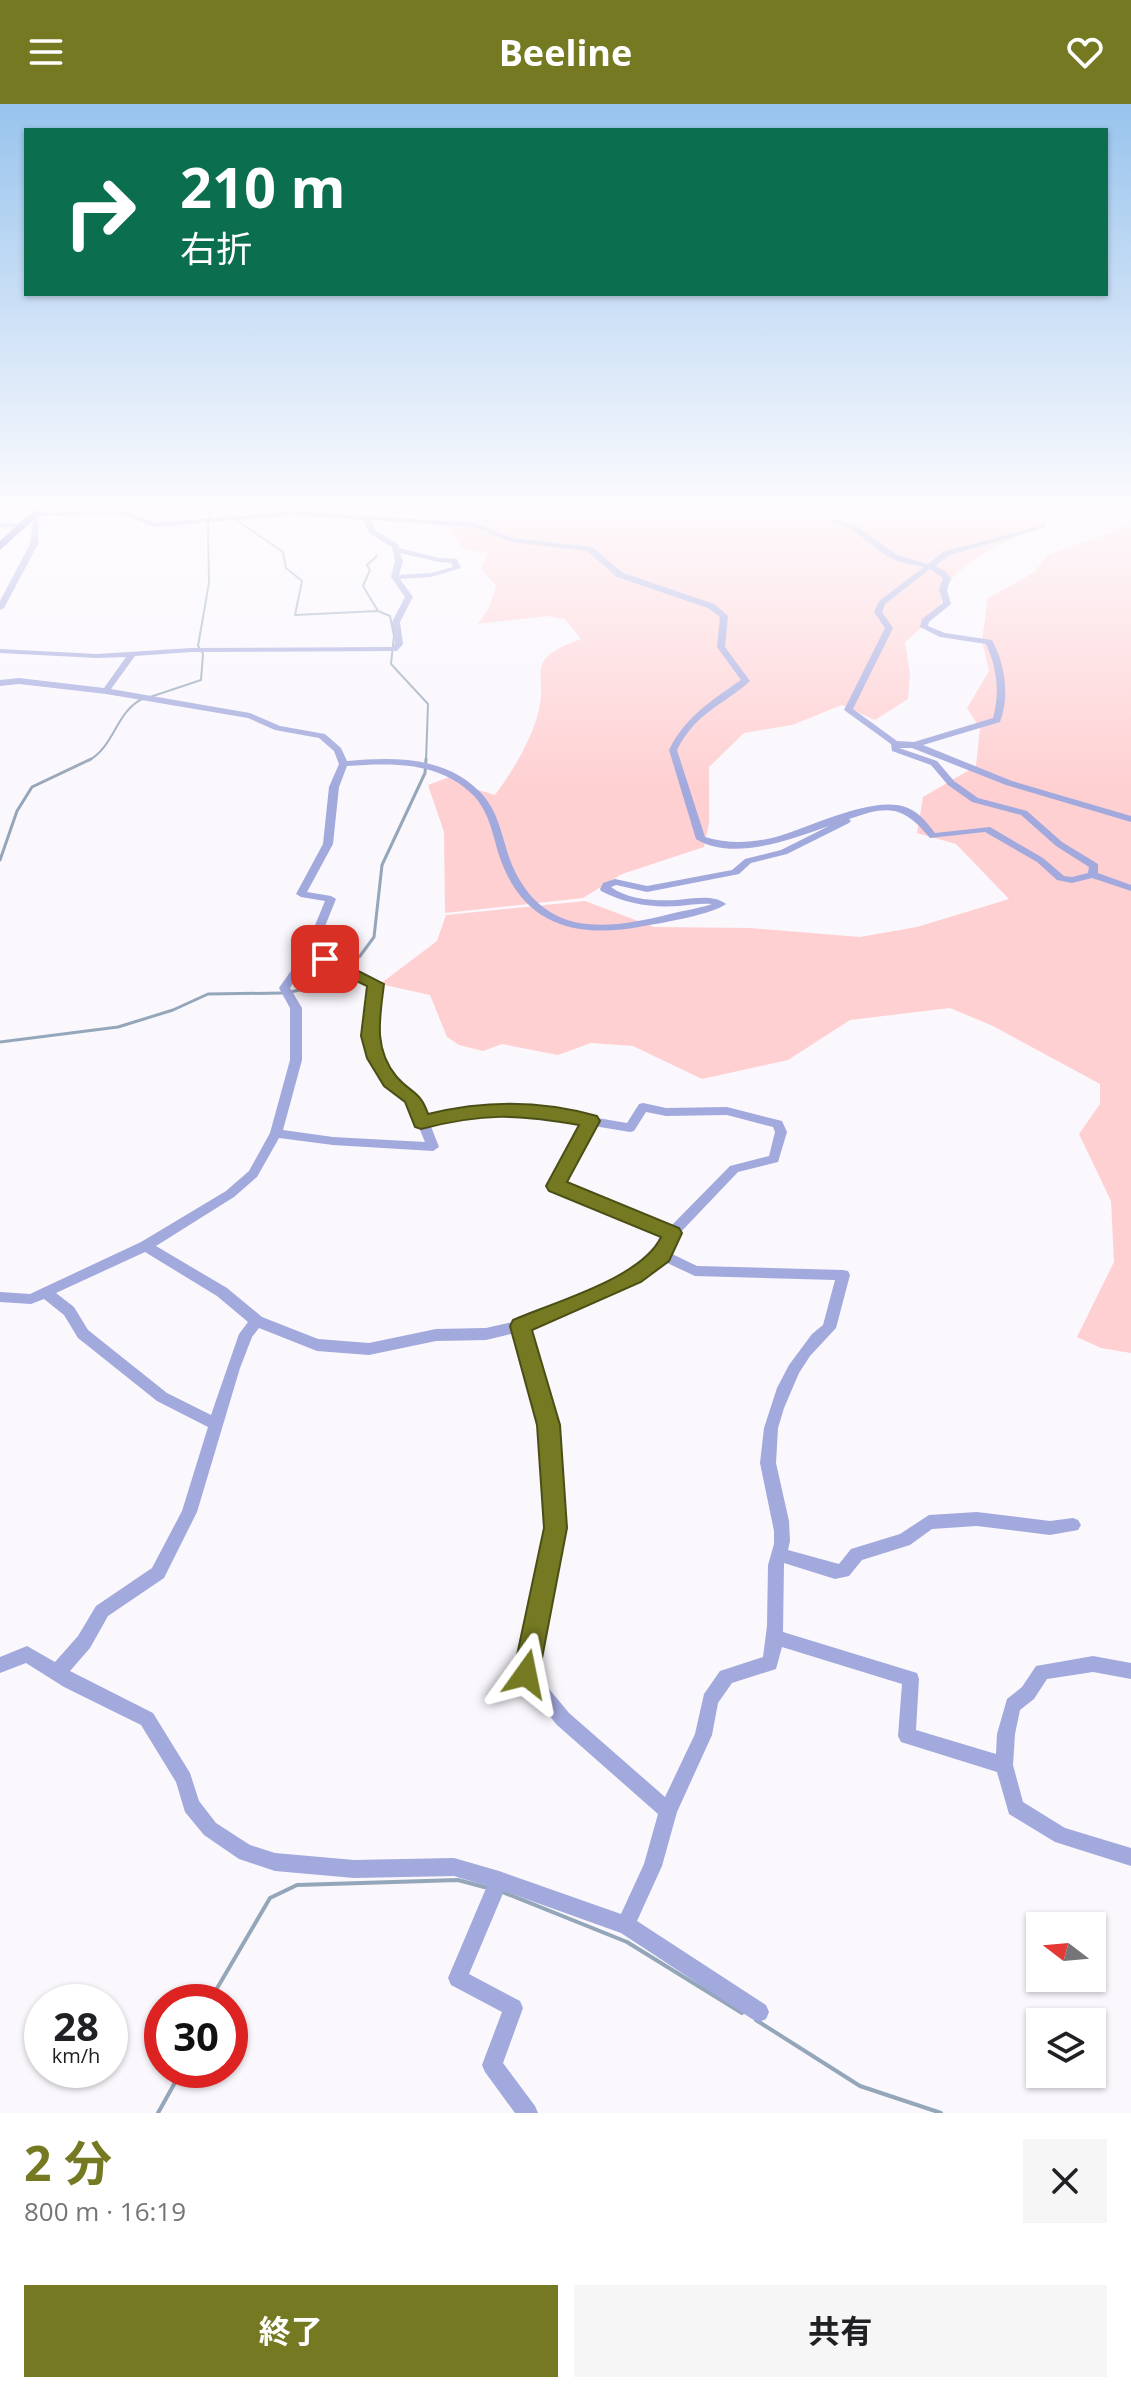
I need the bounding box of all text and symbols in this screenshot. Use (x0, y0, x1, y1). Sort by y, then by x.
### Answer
text: Beeline (499, 28, 632, 77)
icon: menu (24, 30, 68, 74)
icon: heart (1063, 30, 1107, 74)
text: 210 m (180, 148, 346, 224)
icon: right (48, 160, 152, 264)
text: 右折 (180, 224, 252, 273)
pin (291, 925, 359, 993)
icon: arrive (303, 937, 347, 981)
position arrow (484, 1632, 568, 1716)
north arrow (1026, 1912, 1106, 1992)
map controls (1026, 1912, 1106, 2088)
speed limit sign: 30 (144, 1984, 248, 2088)
text: 28 (53, 1998, 99, 2053)
button: layers (1026, 2008, 1106, 2088)
text: km/h (52, 2042, 100, 2069)
text: 2 分 (24, 2130, 112, 2195)
button: close (1023, 2139, 1107, 2223)
text: 800 m · 16:19 (24, 2193, 186, 2229)
button: 終了 (24, 2285, 558, 2377)
button: 共有 (574, 2285, 1107, 2377)

